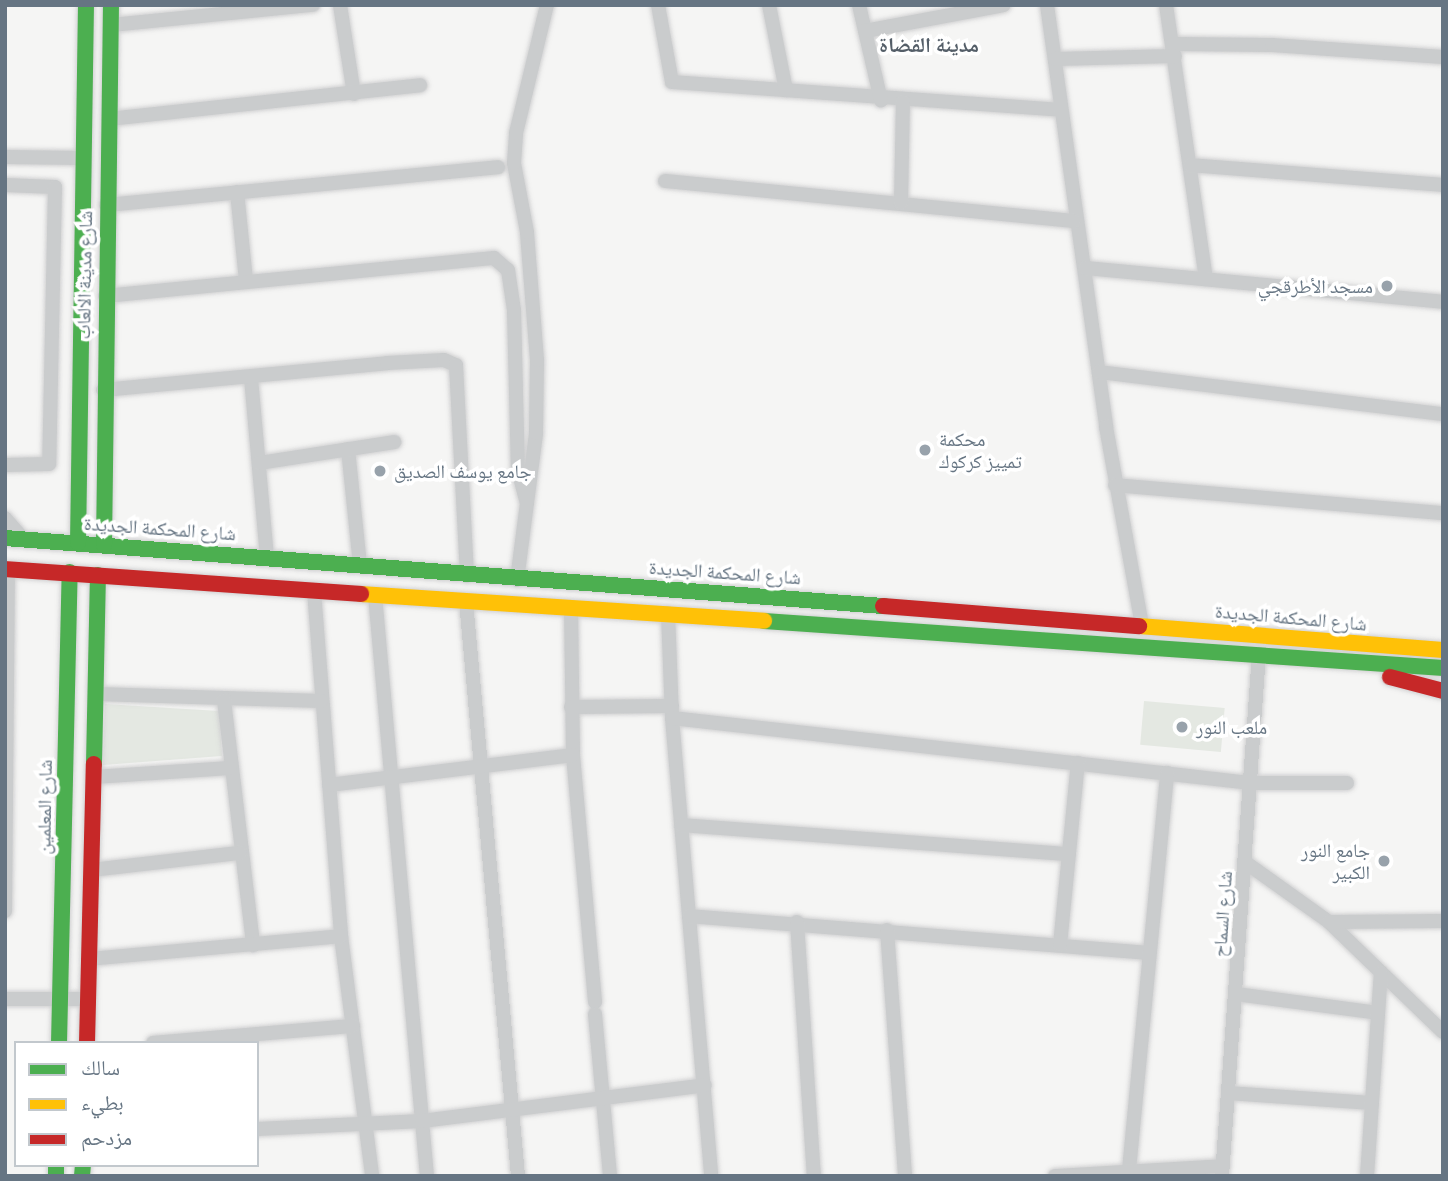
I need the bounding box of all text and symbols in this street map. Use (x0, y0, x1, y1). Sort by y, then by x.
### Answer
district label: مدينة القضاة (879, 31, 979, 57)
street label: شارع مدينة الالعاب (71, 211, 97, 339)
place label: مسجد الأطرقجي (1258, 275, 1373, 297)
marker: مسجد الأطرقجي (1379, 278, 1395, 294)
place label: محكمة تمييز كركوك (939, 428, 1022, 472)
marker: محكمة تمييز كركوك (917, 442, 933, 458)
place label: جامع يوسف الصديق (394, 460, 531, 482)
marker: جامع يوسف الصديق (372, 463, 388, 479)
street label: شارع المحكمة الجديدة (83, 511, 237, 545)
street label: شارع المحكمة الجديدة (648, 555, 802, 589)
street label: شارع المحكمة الجديدة (1214, 599, 1368, 635)
place label: ملعب النور (1196, 716, 1267, 738)
marker: ملعب النور (1174, 719, 1190, 735)
street label: شارع المعلمين (32, 759, 56, 855)
place label: جامع النور الكبير (1301, 839, 1370, 883)
marker: جامع النور الكبير (1376, 853, 1392, 869)
street label: شارع السماح (1208, 870, 1236, 958)
legend (14, 1041, 259, 1167)
text: سالك (81, 1051, 120, 1083)
text: بطيء (81, 1086, 124, 1118)
text: مزدحم (81, 1121, 132, 1153)

